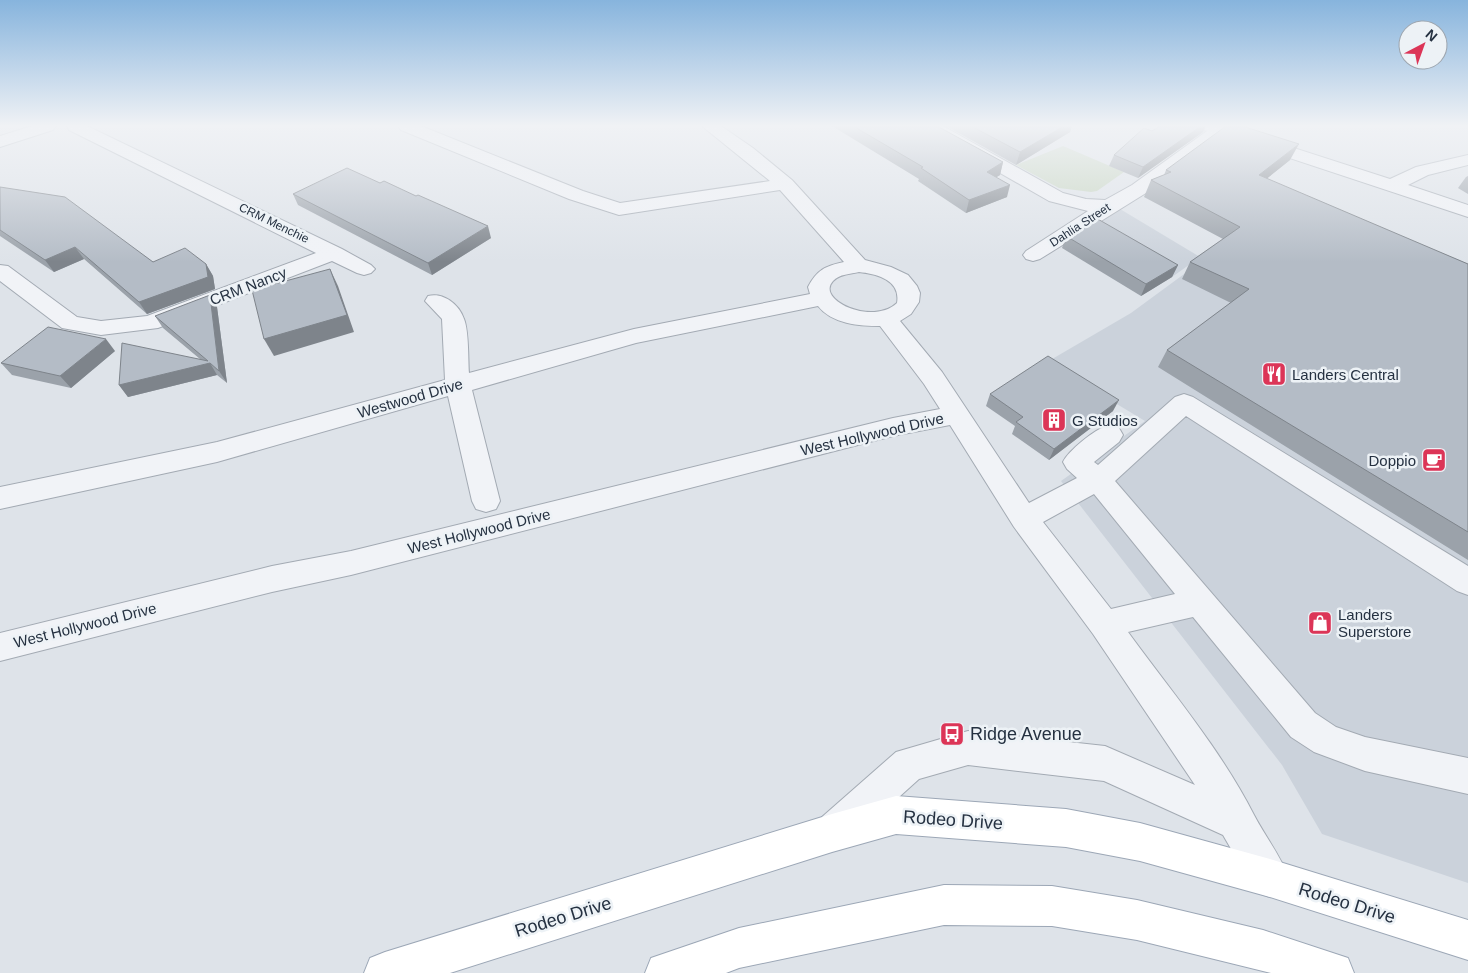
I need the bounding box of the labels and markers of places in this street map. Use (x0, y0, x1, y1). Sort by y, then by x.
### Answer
restaurant icon: Landers Central (1261, 361, 1287, 387)
place label: Landers Central (1292, 366, 1399, 383)
building icon: G Studios (1041, 407, 1067, 433)
place label: G Studios (1072, 412, 1138, 429)
cafe icon: Doppio (1421, 447, 1447, 473)
place label: Doppio (1368, 452, 1416, 469)
place label: Landers Superstore (1338, 606, 1411, 640)
shop icon: Landers Superstore (1307, 610, 1333, 636)
bus stop icon: Ridge Avenue (939, 721, 965, 747)
place label: Ridge Avenue (970, 724, 1082, 744)

